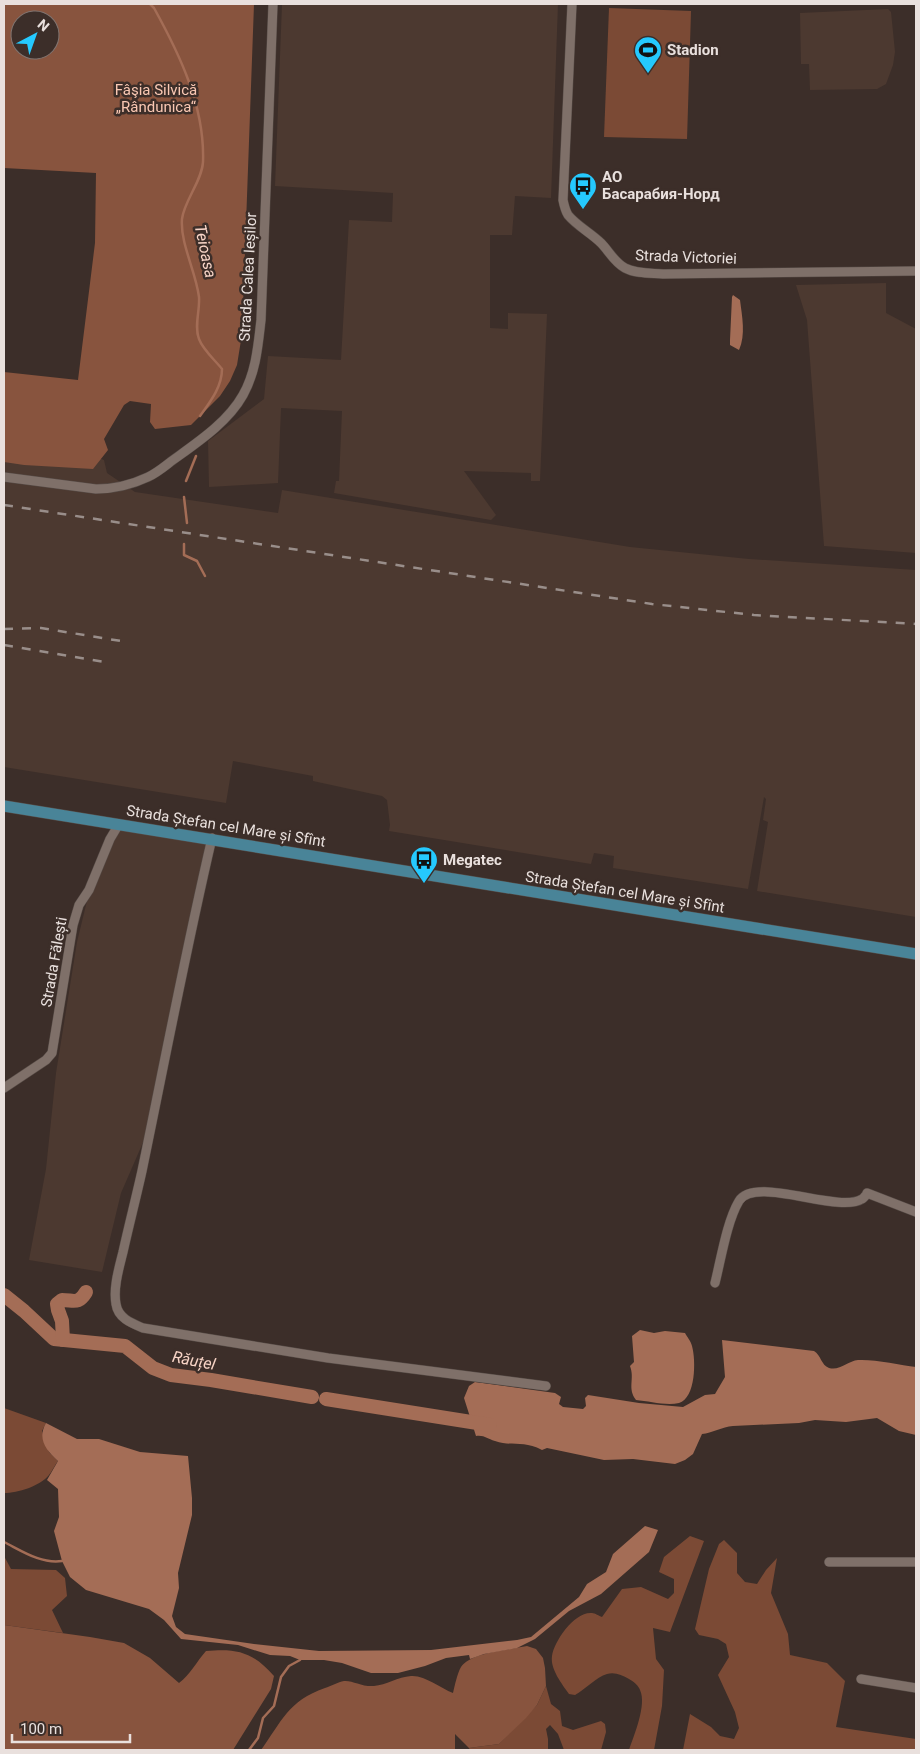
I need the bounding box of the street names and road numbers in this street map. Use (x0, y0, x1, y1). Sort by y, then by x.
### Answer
street label: Strada Calea Ieșilor (236, 212, 260, 342)
street label: Strada Victoriei (635, 246, 737, 268)
street label: Strada Ștefan cel Mare și Sfînt (125, 801, 327, 851)
street label: Strada Ștefan cel Mare și Sfînt (524, 867, 726, 917)
street label: Strada Fălești (37, 916, 71, 1008)

